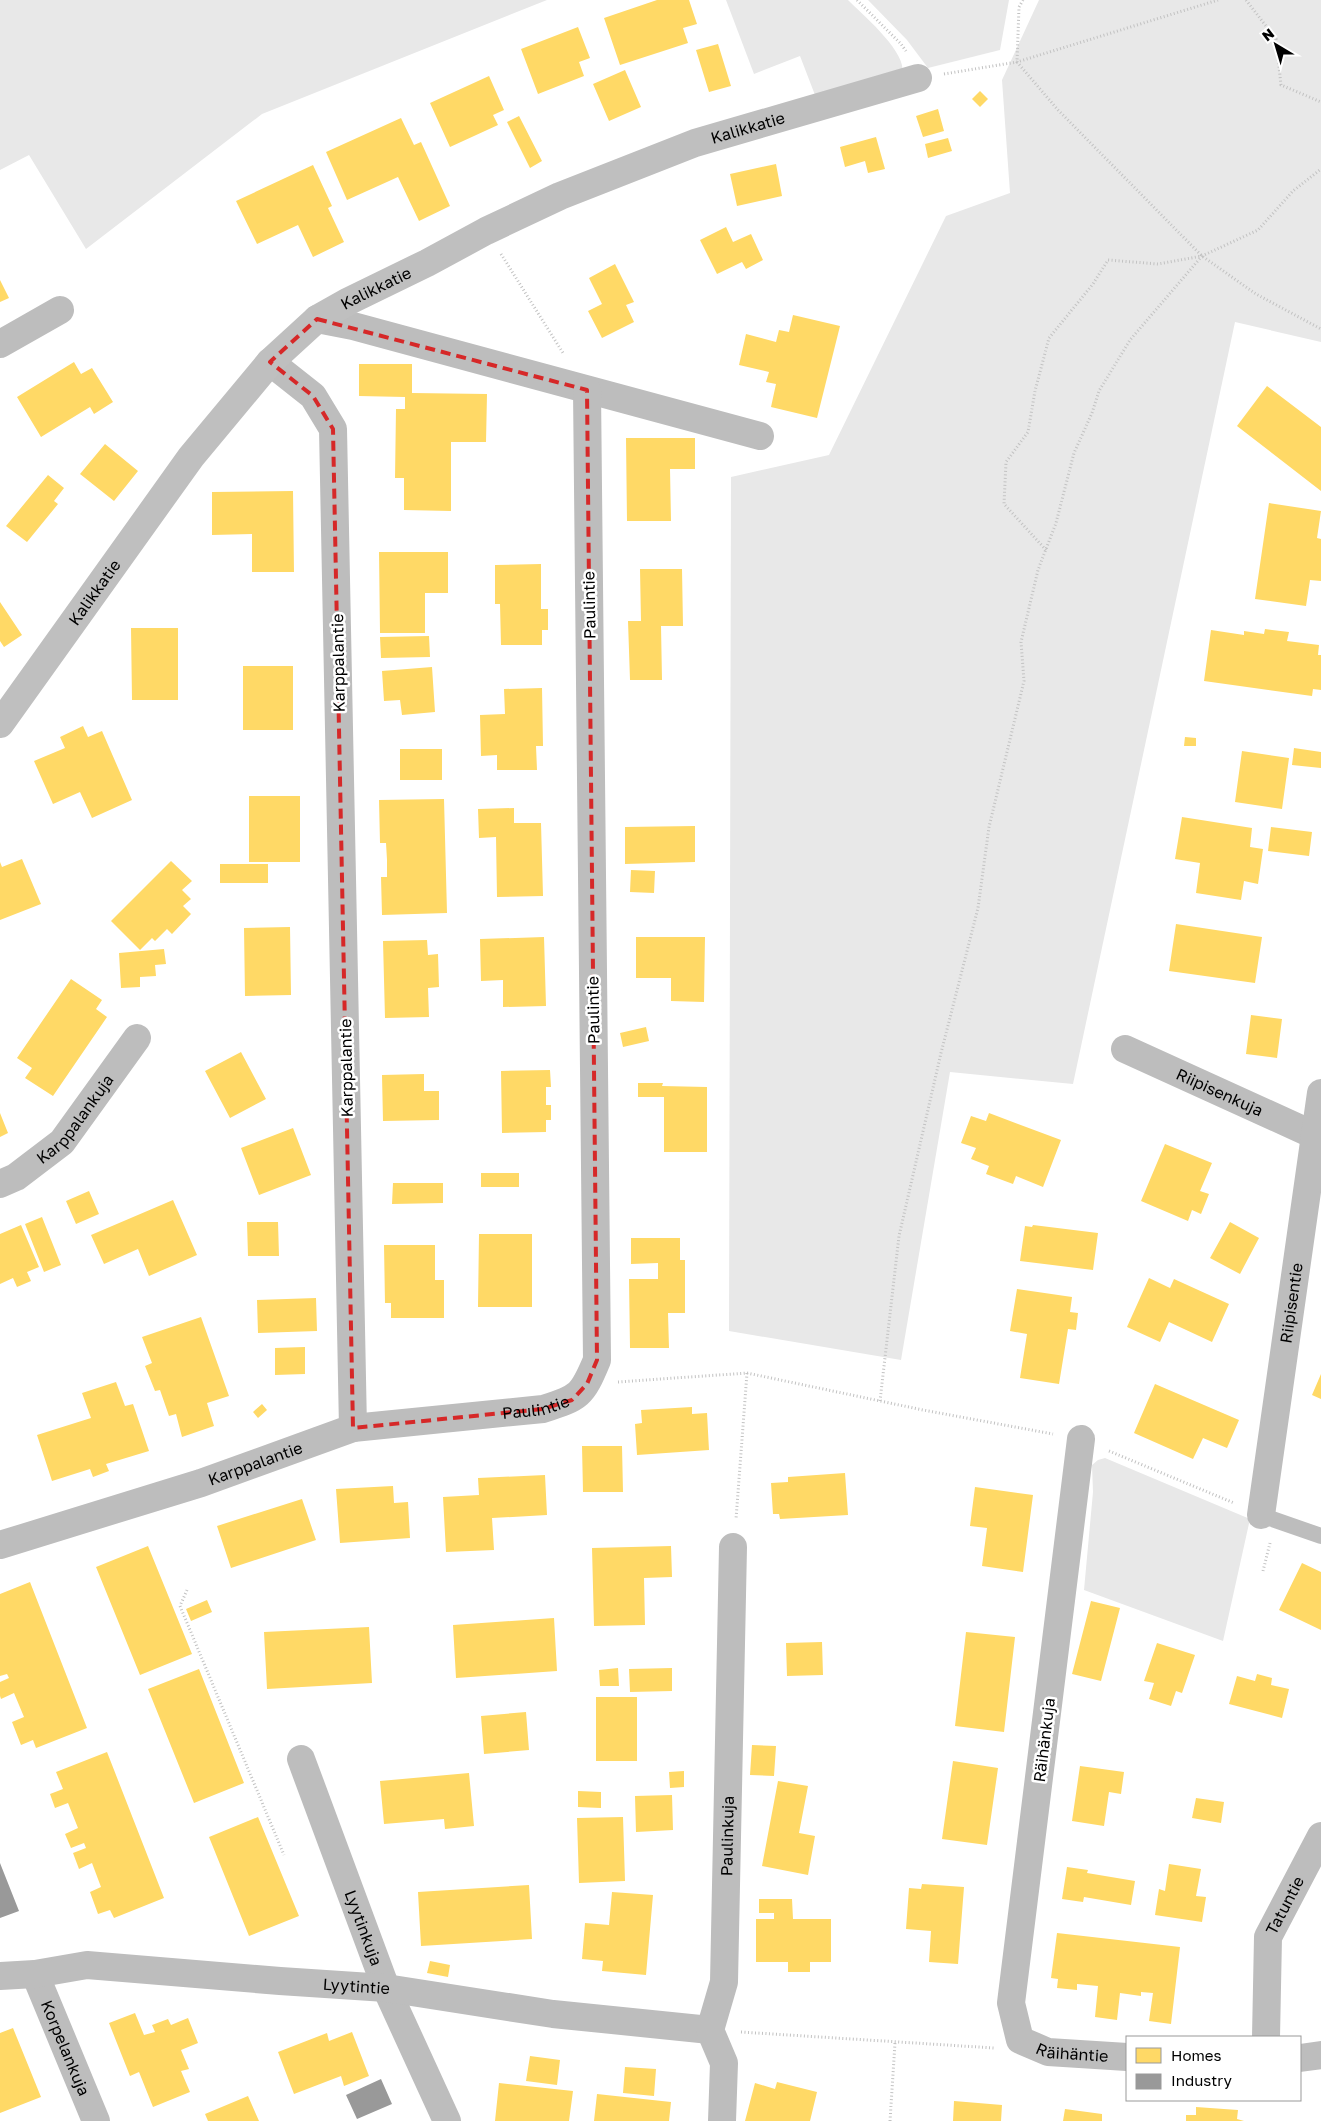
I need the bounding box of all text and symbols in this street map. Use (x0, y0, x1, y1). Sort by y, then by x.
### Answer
north arrow (1251, 20, 1301, 70)
text: N (1258, 24, 1277, 44)
street label: Kalikkatie (708, 107, 787, 148)
street label: Kalikkatie (337, 262, 414, 314)
street label: Kalikkatie (64, 555, 125, 629)
street label: Paulintie (578, 571, 600, 639)
street label: Karppalantie (327, 613, 349, 713)
street label: Paulintie (582, 976, 604, 1044)
street label: Karppalantie (335, 1018, 357, 1118)
street label: Riipisenkuja (1173, 1064, 1266, 1120)
street label: Karppalankuja (32, 1070, 118, 1168)
street label: Riipisentie (1276, 1262, 1307, 1345)
street label: Paulintie (501, 1391, 572, 1423)
street label: Karppalantie (205, 1437, 305, 1490)
street label: Räihänkuja (1029, 1697, 1059, 1783)
street label: Paulinkuja (716, 1796, 738, 1876)
street label: Tatuntie (1261, 1873, 1308, 1938)
street label: Lyytinkuja (340, 1887, 387, 1968)
street label: Lyytintie (322, 1974, 390, 1998)
street label: Korpelankuja (37, 1997, 94, 2099)
legend (1126, 2036, 1301, 2101)
street label: Räihäntie (1033, 2038, 1109, 2066)
text: Homes (1171, 2046, 1221, 2064)
text: Industry (1171, 2071, 1232, 2089)

